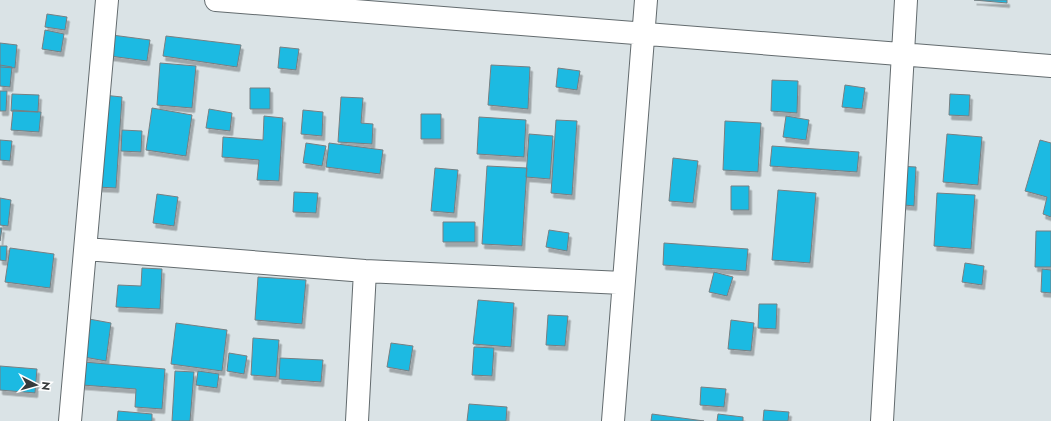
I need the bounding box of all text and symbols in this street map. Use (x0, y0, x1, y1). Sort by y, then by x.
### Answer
north arrow (16, 365, 56, 405)
text: N (38, 381, 54, 391)

